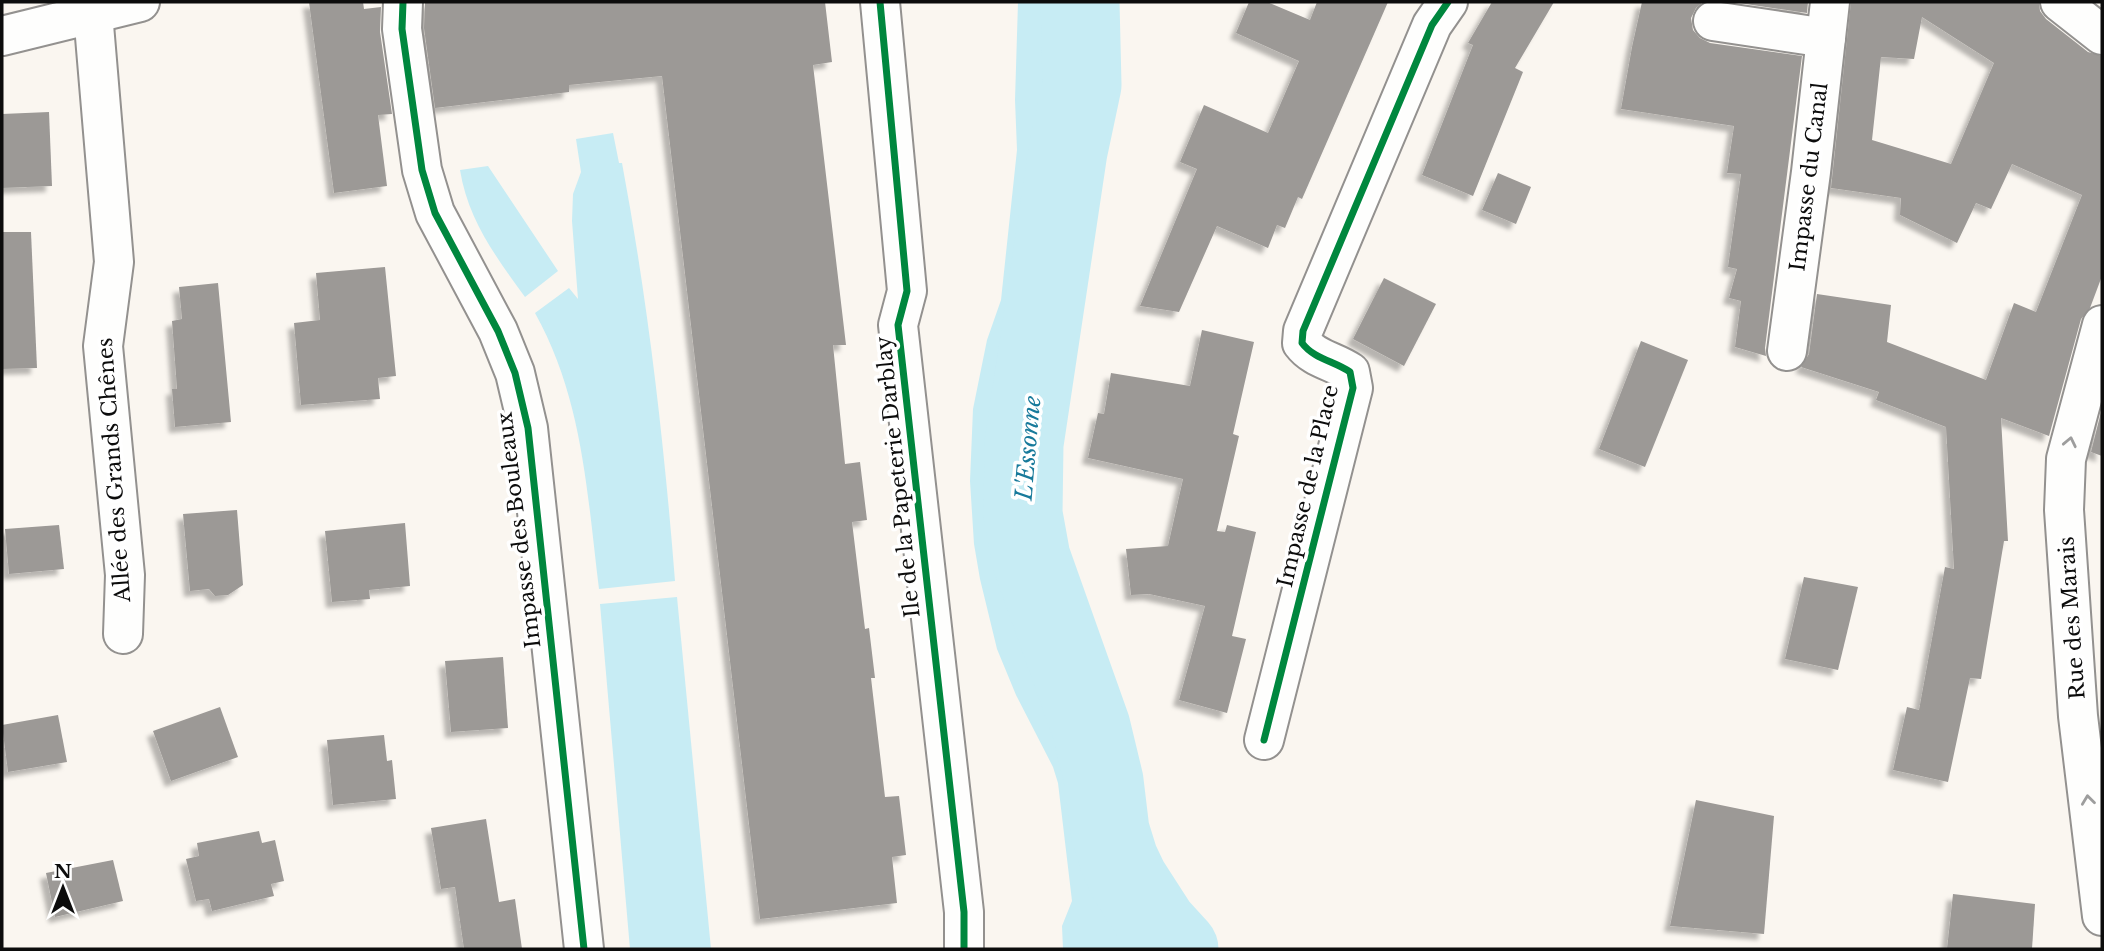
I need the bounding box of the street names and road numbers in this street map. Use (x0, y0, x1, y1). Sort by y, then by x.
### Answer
street label: Impasse du Canal (1785, 81, 1833, 273)
street label: Ile de la Papeterie Darblay (870, 335, 926, 619)
street label: Allée des Grands Chênes (92, 337, 136, 604)
street label: Impasse de la Place (1272, 382, 1344, 590)
street label: Impasse des Bouleaux (492, 410, 546, 649)
street label: Rue des Marais (2053, 536, 2091, 700)

